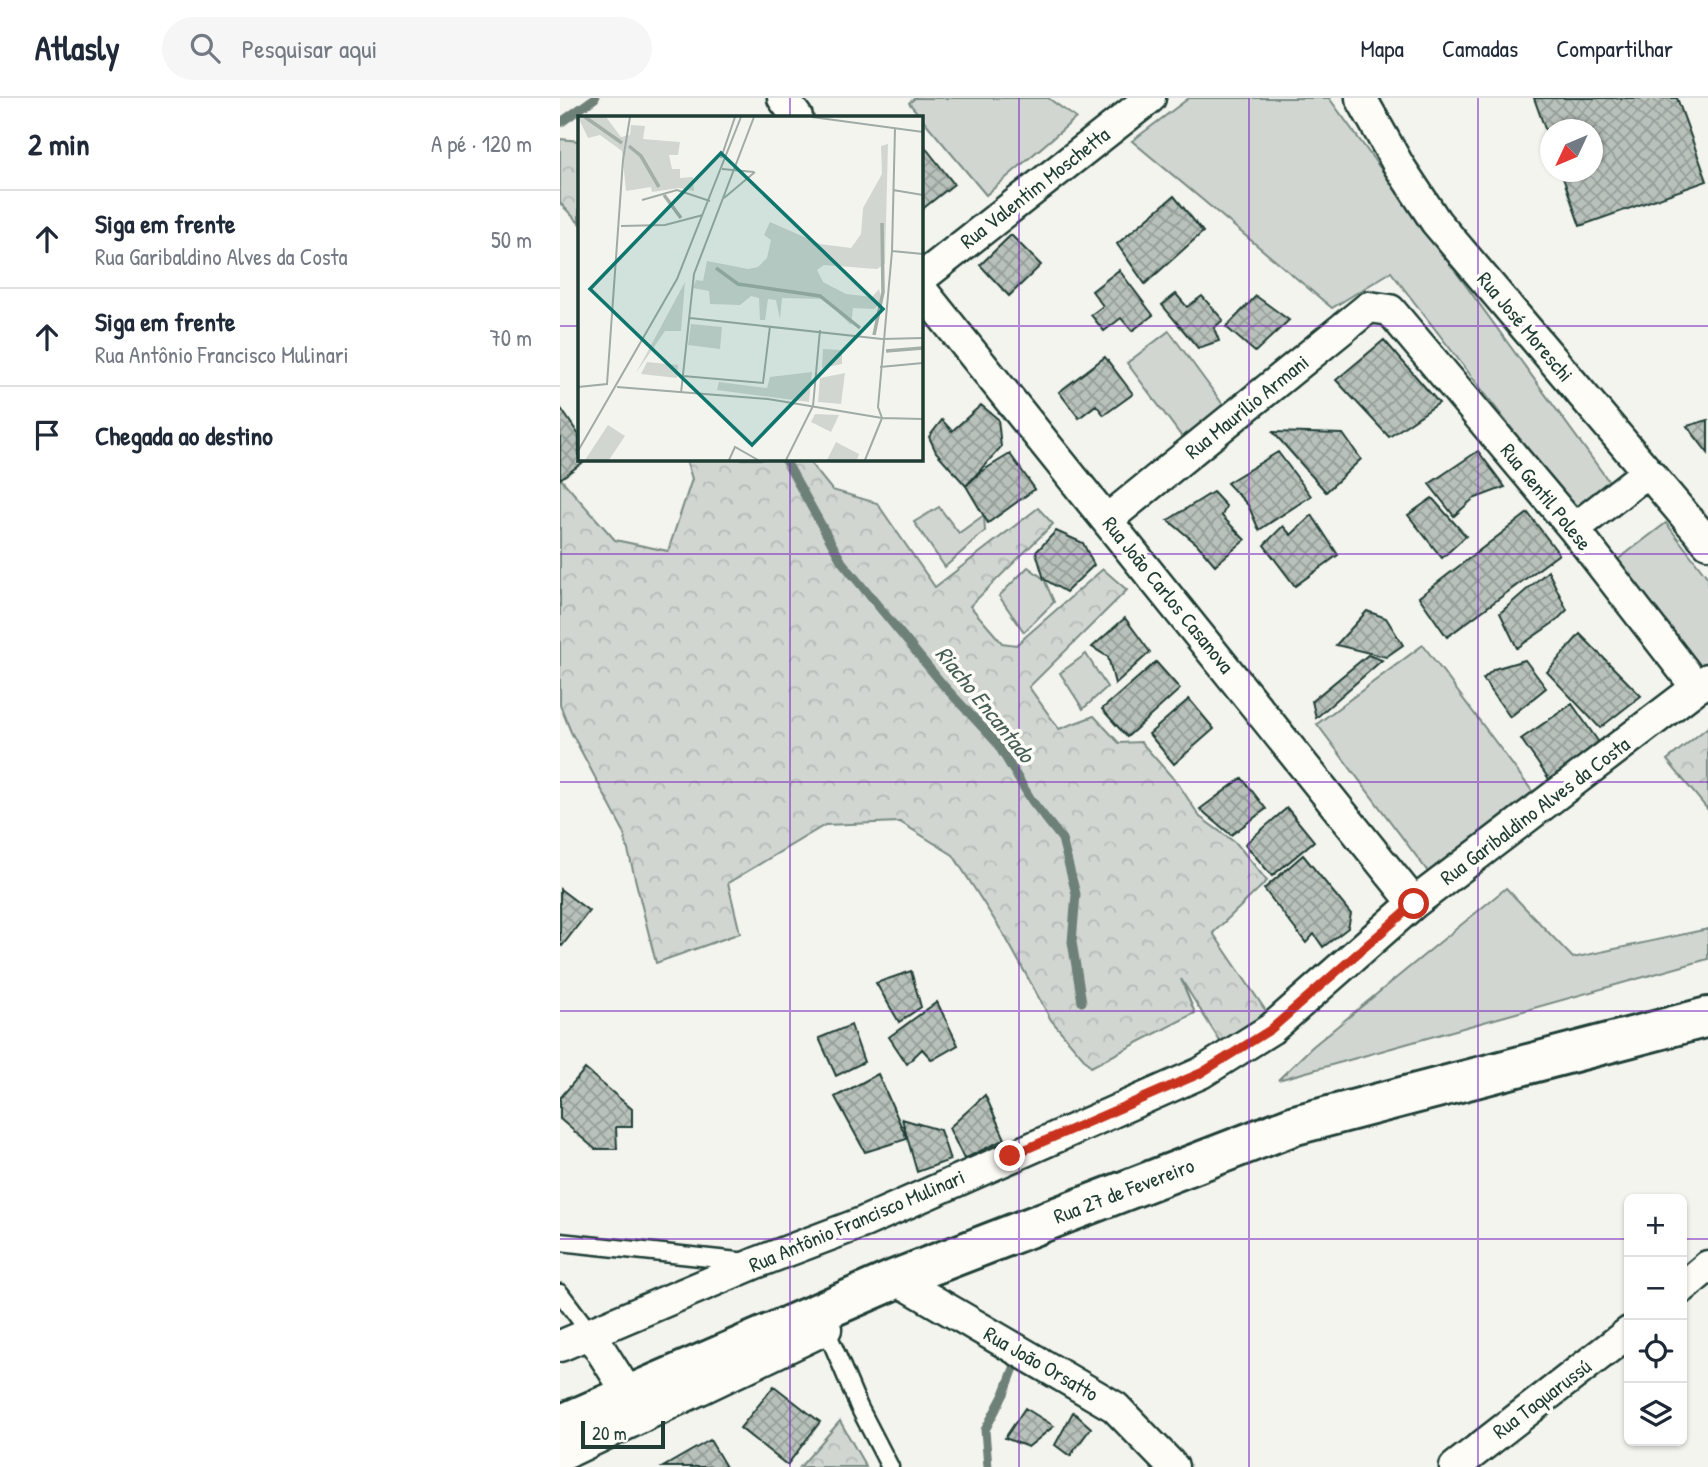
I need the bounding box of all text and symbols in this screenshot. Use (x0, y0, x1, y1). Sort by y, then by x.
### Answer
search box (162, 17, 652, 80)
text: Atlasly (35, 26, 120, 70)
icon: search (186, 29, 224, 67)
text: Pesquisar aqui (242, 31, 377, 66)
text: Mapa (1361, 32, 1404, 64)
text: Camadas (1442, 32, 1518, 64)
text: Compartilhar (1556, 32, 1673, 64)
inset map (578, 116, 922, 460)
north arrow (1540, 119, 1603, 182)
street label: Rua Valentim Moschetta (954, 120, 1116, 255)
text: 2 min (28, 124, 90, 164)
text: A pé · 120 m (431, 128, 532, 159)
text: Siga em frente (95, 206, 235, 241)
icon: ahead (28, 220, 66, 258)
text: 50 m (491, 224, 532, 255)
text: Rua Garibaldino Alves da Costa (95, 241, 347, 272)
street label: Rua José Moreschi (1471, 265, 1580, 388)
text: Siga em frente (95, 304, 235, 339)
icon: ahead (28, 318, 66, 356)
text: 70 m (489, 322, 532, 353)
text: Rua Antônio Francisco Mulinari (95, 339, 349, 370)
street label: Rua Maurílio Armani (1179, 348, 1315, 466)
icon: arrive (28, 416, 66, 454)
text: Chegada ao destino (95, 418, 273, 453)
street label: Rua Gentil Polese (1494, 437, 1599, 556)
street label: Rua João Carlos Casanova (1096, 510, 1241, 679)
water label: Riacho Encantado (929, 639, 1043, 770)
street label: Rua Garibaldino Alves da Costa (1434, 730, 1635, 892)
route start (1398, 888, 1429, 919)
route end (994, 1140, 1025, 1171)
street label: Rua 27 de Fevereiro (1049, 1150, 1198, 1231)
street label: Rua Antônio Francisco Mulinari (745, 1162, 969, 1279)
map controls (1624, 1194, 1687, 1446)
button: + (1624, 1194, 1687, 1257)
button: − (1624, 1257, 1687, 1320)
street label: Rua João Orsatto (979, 1319, 1104, 1408)
button: locate (1624, 1320, 1687, 1383)
street label: Rua Taquarussú (1486, 1352, 1597, 1445)
button: layers (1624, 1383, 1687, 1446)
scale bar (581, 1418, 665, 1450)
text: 20 m (592, 1420, 627, 1446)

